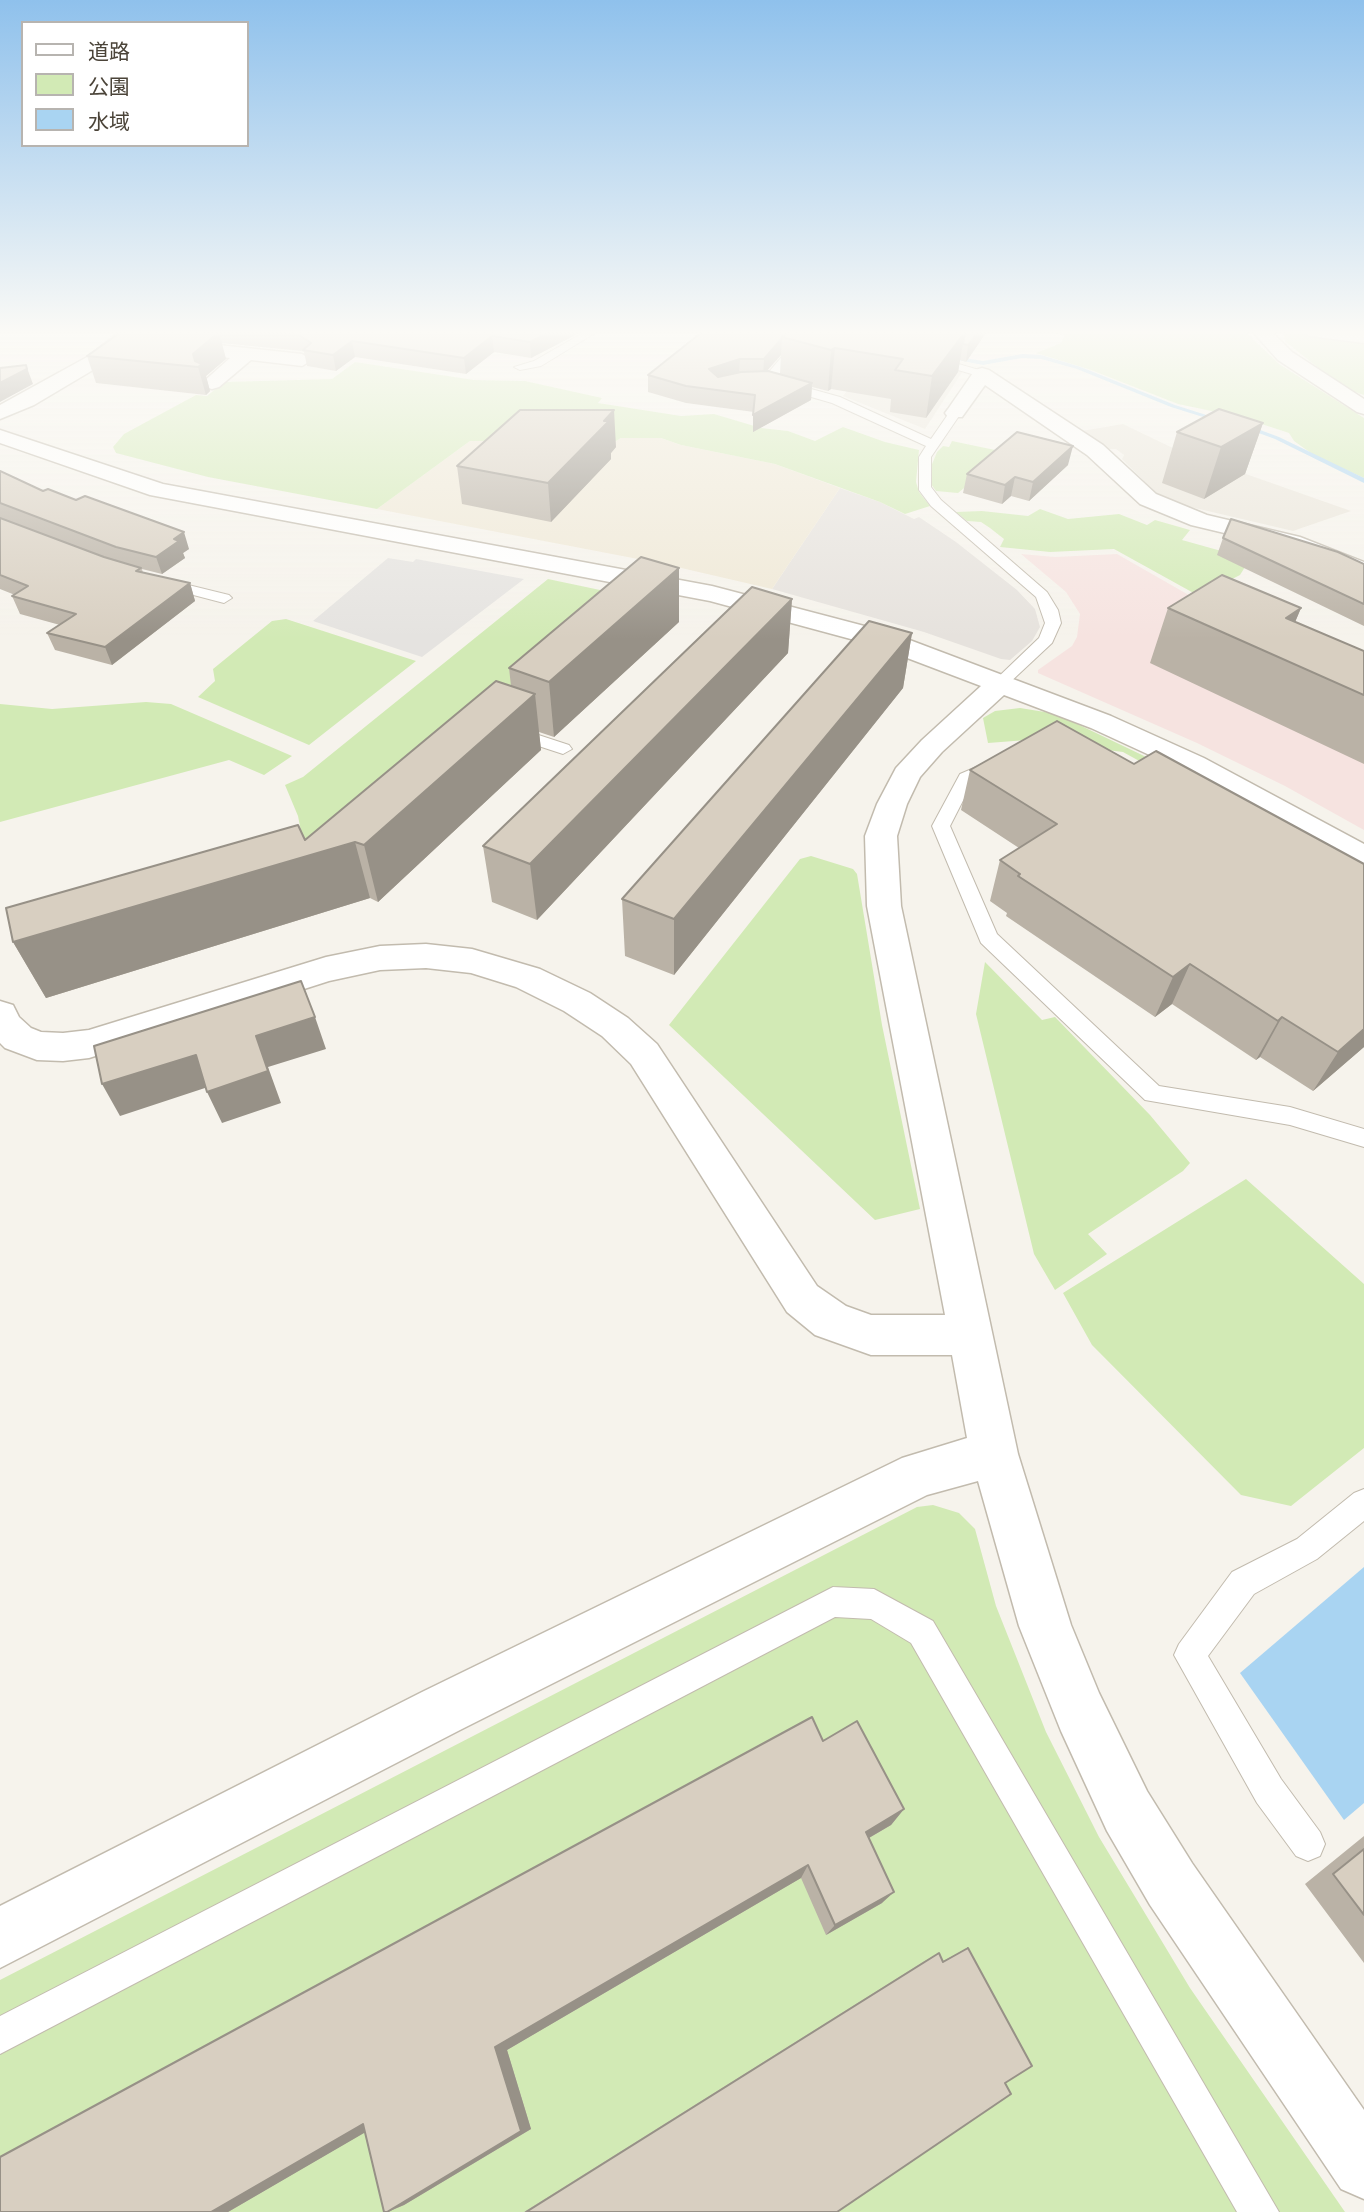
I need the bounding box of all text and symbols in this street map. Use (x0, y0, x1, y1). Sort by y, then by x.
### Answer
legend (21, 21, 248, 147)
text: 道路 (88, 37, 130, 65)
text: 公園 (88, 72, 130, 100)
text: 水域 (88, 107, 130, 135)

